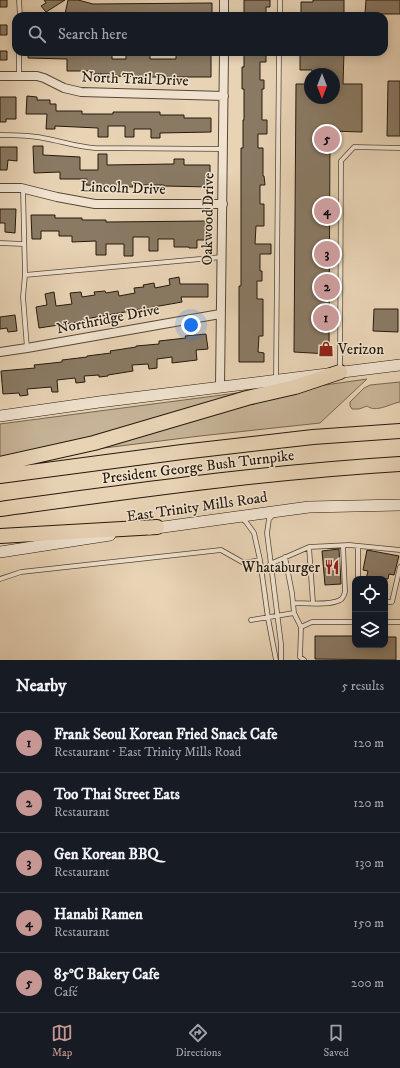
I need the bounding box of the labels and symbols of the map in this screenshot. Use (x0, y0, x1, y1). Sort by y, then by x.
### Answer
street label: North Trail Drive (81, 68, 189, 90)
north arrow (304, 68, 340, 104)
pin: 5 (314, 124, 340, 154)
street label: Oakwood Drive (198, 172, 218, 266)
street label: Lincoln Drive (80, 177, 166, 199)
pin: 4 (314, 196, 340, 226)
pin: 3 (314, 239, 340, 269)
pin: 2 (314, 272, 340, 302)
street label: Northridge Drive (55, 300, 161, 338)
pin: 1 (313, 303, 339, 333)
your location (181, 315, 201, 335)
shop icon: Verizon (317, 340, 335, 358)
place label: Verizon (337, 340, 384, 359)
street label: President George Bush Turnpike (101, 446, 295, 488)
street label: East Trinity Mills Road (125, 488, 269, 526)
place label: Whataburger (240, 558, 320, 577)
restaurant icon: Whataburger (323, 558, 341, 576)

